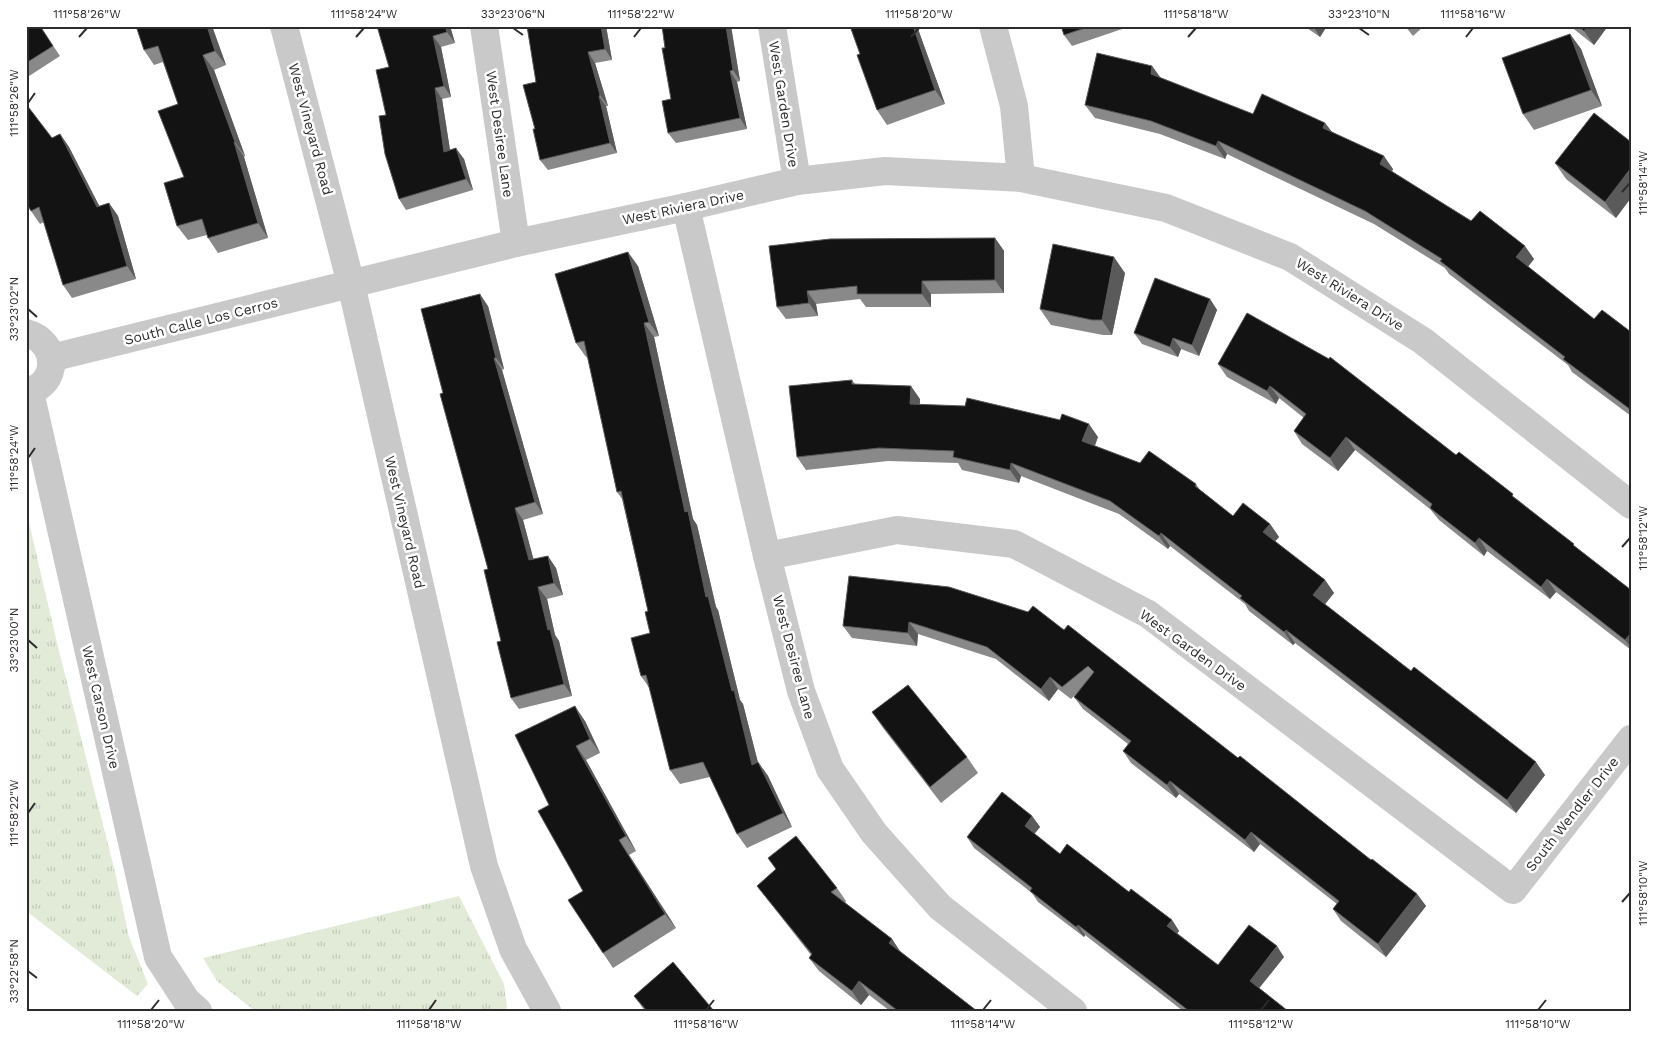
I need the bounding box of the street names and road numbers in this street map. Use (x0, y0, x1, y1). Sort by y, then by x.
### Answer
street label: West Garden Drive (766, 40, 802, 168)
street label: West Vineyard Road (286, 61, 336, 197)
street label: West Desiree Lane (483, 70, 517, 198)
street label: West Riviera Drive (621, 186, 745, 228)
street label: West Riviera Drive (1293, 254, 1407, 334)
street label: South Calle Los Cerros (123, 294, 279, 348)
street label: West Vineyard Road (382, 454, 428, 590)
street label: West Desiree Lane (770, 593, 818, 721)
street label: West Garden Drive (1137, 606, 1249, 694)
street label: West Carson Drive (79, 644, 123, 770)
street label: South Wendler Drive (1522, 754, 1622, 874)

